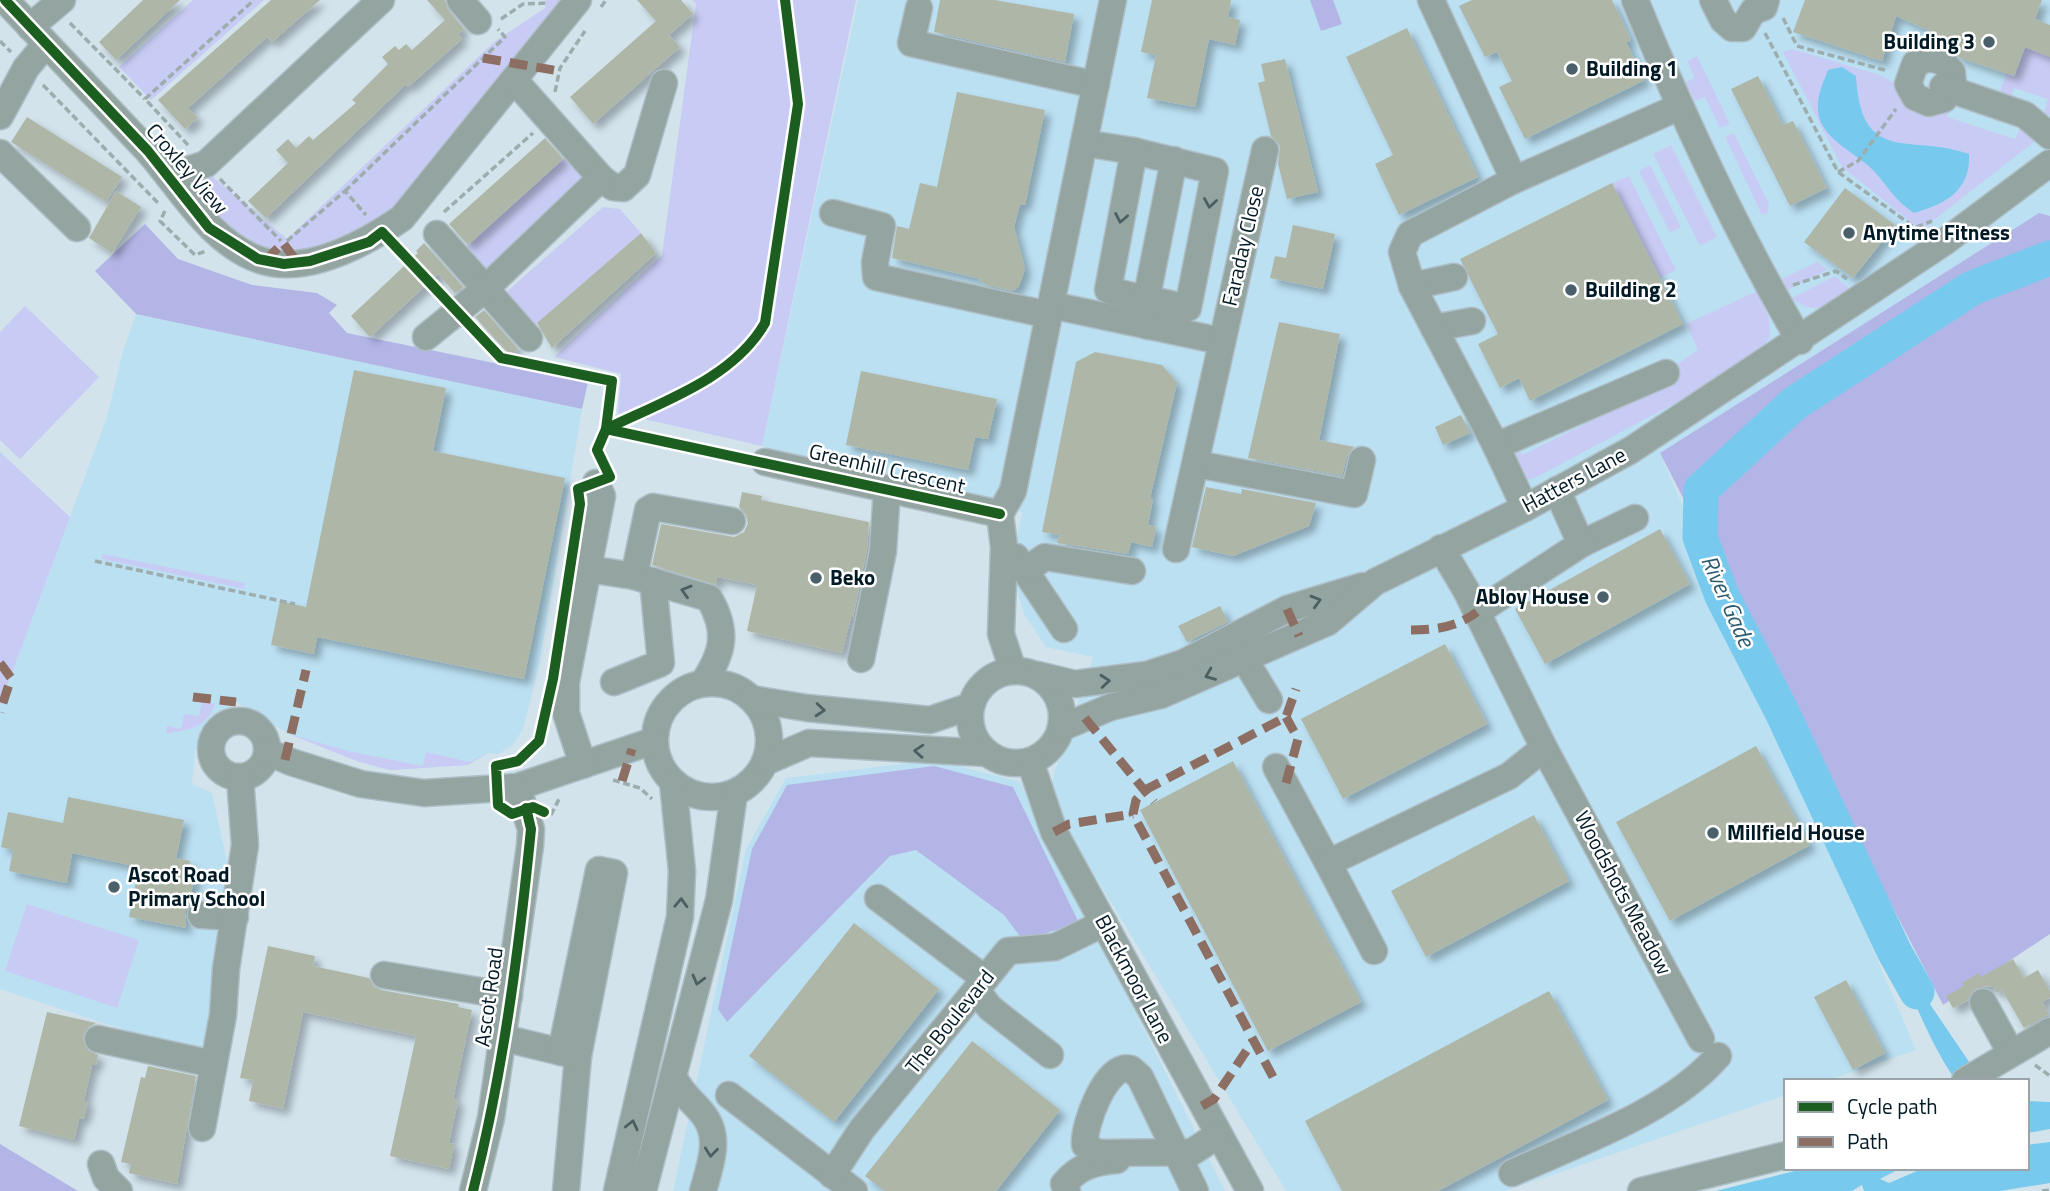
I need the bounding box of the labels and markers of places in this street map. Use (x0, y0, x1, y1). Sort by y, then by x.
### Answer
place label: Building 3 (1883, 25, 1975, 57)
marker: Building 3 (1981, 34, 1997, 50)
place label: Building 1 (1586, 52, 1678, 84)
marker: Building 1 (1564, 61, 1580, 77)
place label: Anytime Fitness (1863, 216, 2010, 248)
marker: Anytime Fitness (1841, 225, 1857, 241)
place label: Building 2 (1585, 273, 1677, 305)
marker: Building 2 (1563, 282, 1579, 298)
place label: Beko (830, 561, 875, 593)
marker: Beko (808, 570, 824, 586)
place label: Abloy House (1476, 580, 1589, 612)
marker: Abloy House (1595, 589, 1611, 605)
place label: Millfield House (1727, 816, 1865, 848)
marker: Millfield House (1705, 825, 1721, 841)
place label: Ascot Road Primary School (128, 858, 265, 914)
marker: Ascot Road Primary School (106, 879, 122, 895)

